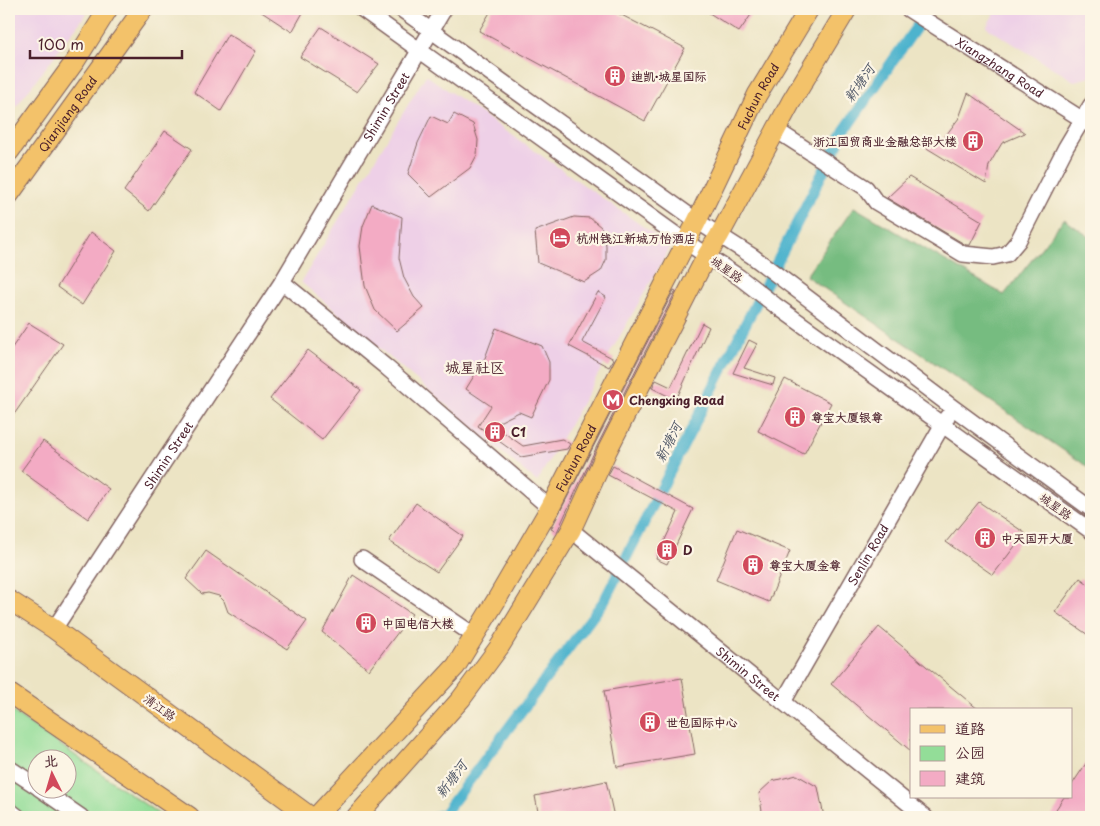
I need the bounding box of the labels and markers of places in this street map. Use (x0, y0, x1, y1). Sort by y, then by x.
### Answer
building icon: 迪凯·城星国际 (603, 64, 627, 88)
place label: 迪凯·城星国际 (631, 67, 706, 85)
building icon: 浙江国贸商业金融总部大楼 (961, 129, 985, 153)
place label: 浙江国贸商业金融总部大楼 (813, 132, 957, 150)
hotel icon: 杭州钱江新城万怡酒店 (548, 226, 572, 250)
place label: 杭州钱江新城万怡酒店 (576, 229, 696, 247)
metro station icon: Chengxing Road (601, 388, 625, 412)
place label: Chengxing Road (629, 391, 724, 409)
building icon: 尊宝大厦银尊 (783, 405, 807, 429)
place label: 尊宝大厦银尊 (811, 408, 883, 426)
building icon: C1 (483, 420, 507, 444)
place label: C1 (511, 423, 526, 441)
building icon: 中天国开大厦 (973, 526, 997, 550)
place label: 中天国开大厦 (1001, 529, 1073, 547)
building icon: D (655, 538, 679, 562)
place label: D (683, 541, 693, 559)
building icon: 尊宝大厦金尊 (741, 553, 765, 577)
place label: 尊宝大厦金尊 (769, 556, 841, 574)
building icon: 中国电信大楼 (354, 611, 378, 635)
place label: 中国电信大楼 (382, 614, 454, 632)
building icon: 世包国际中心 (638, 710, 662, 734)
place label: 世包国际中心 (666, 713, 738, 731)

